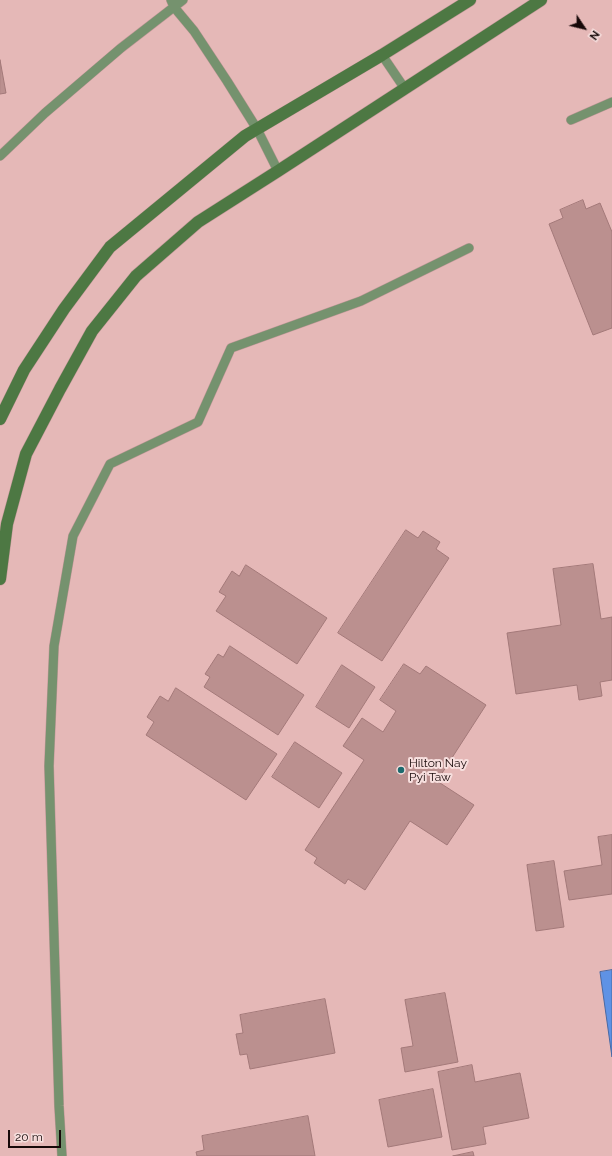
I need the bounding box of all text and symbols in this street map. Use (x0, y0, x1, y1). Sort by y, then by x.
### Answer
north arrow (564, 8, 604, 48)
text: N (587, 28, 602, 42)
place label: Hilton Nay Pyi Taw (409, 756, 467, 784)
marker: Hilton Nay Pyi Taw (396, 765, 406, 775)
scale bar (10, 1122, 63, 1148)
text: 20 m (15, 1130, 43, 1144)

